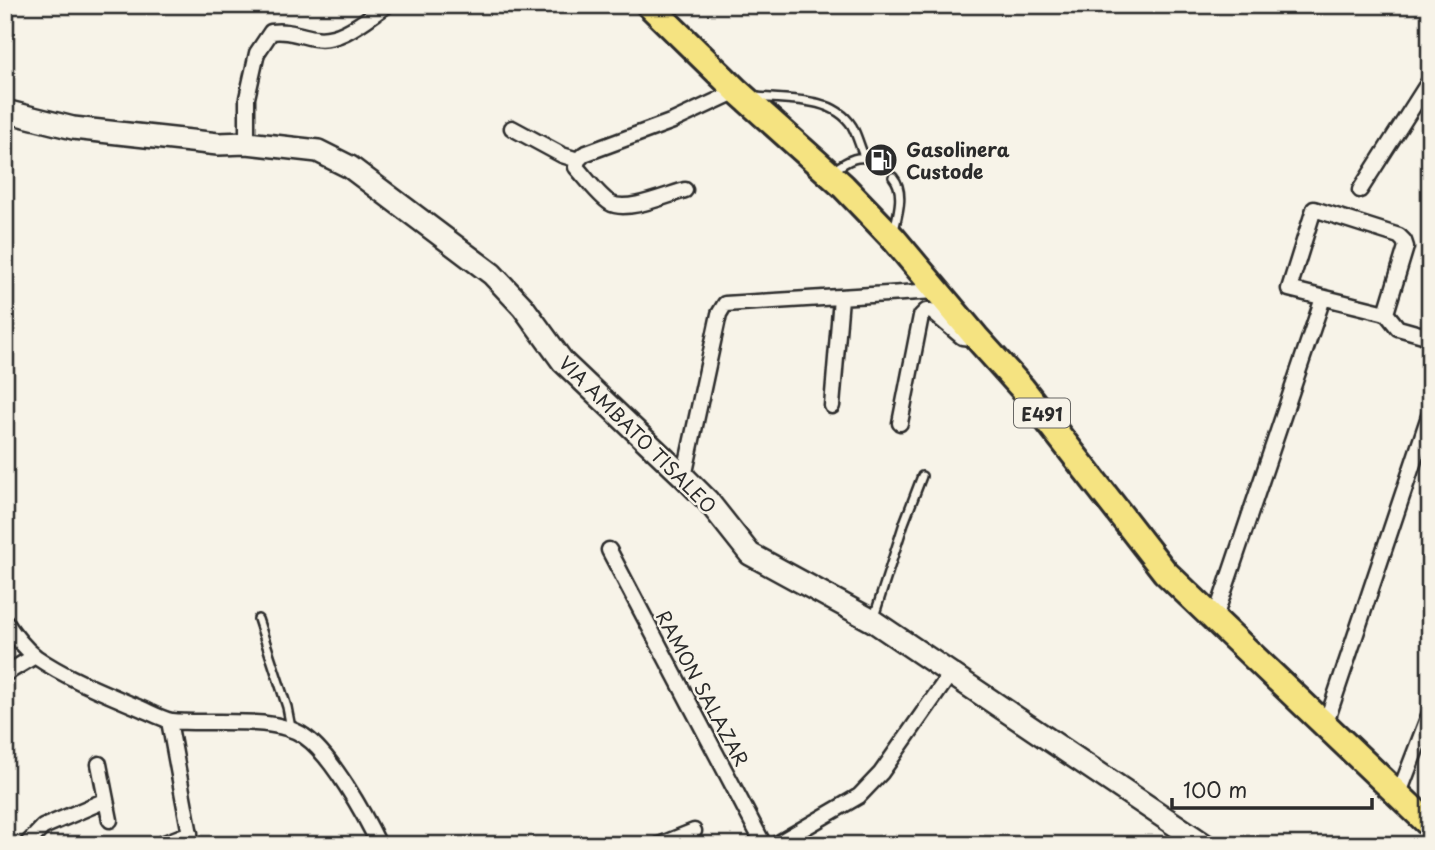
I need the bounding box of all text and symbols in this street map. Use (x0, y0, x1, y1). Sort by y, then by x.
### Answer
place label: Gasolinera Custode (906, 135, 1010, 185)
fuel station icon: Gasolinera Custode (862, 141, 900, 179)
street label: VIA AMBATO TISALEO (553, 349, 723, 519)
road number: E491 (1014, 398, 1070, 428)
street label: RAMON SALAZAR (650, 605, 756, 771)
scale bar (1172, 766, 1372, 810)
text: 100 m (1183, 773, 1247, 805)

